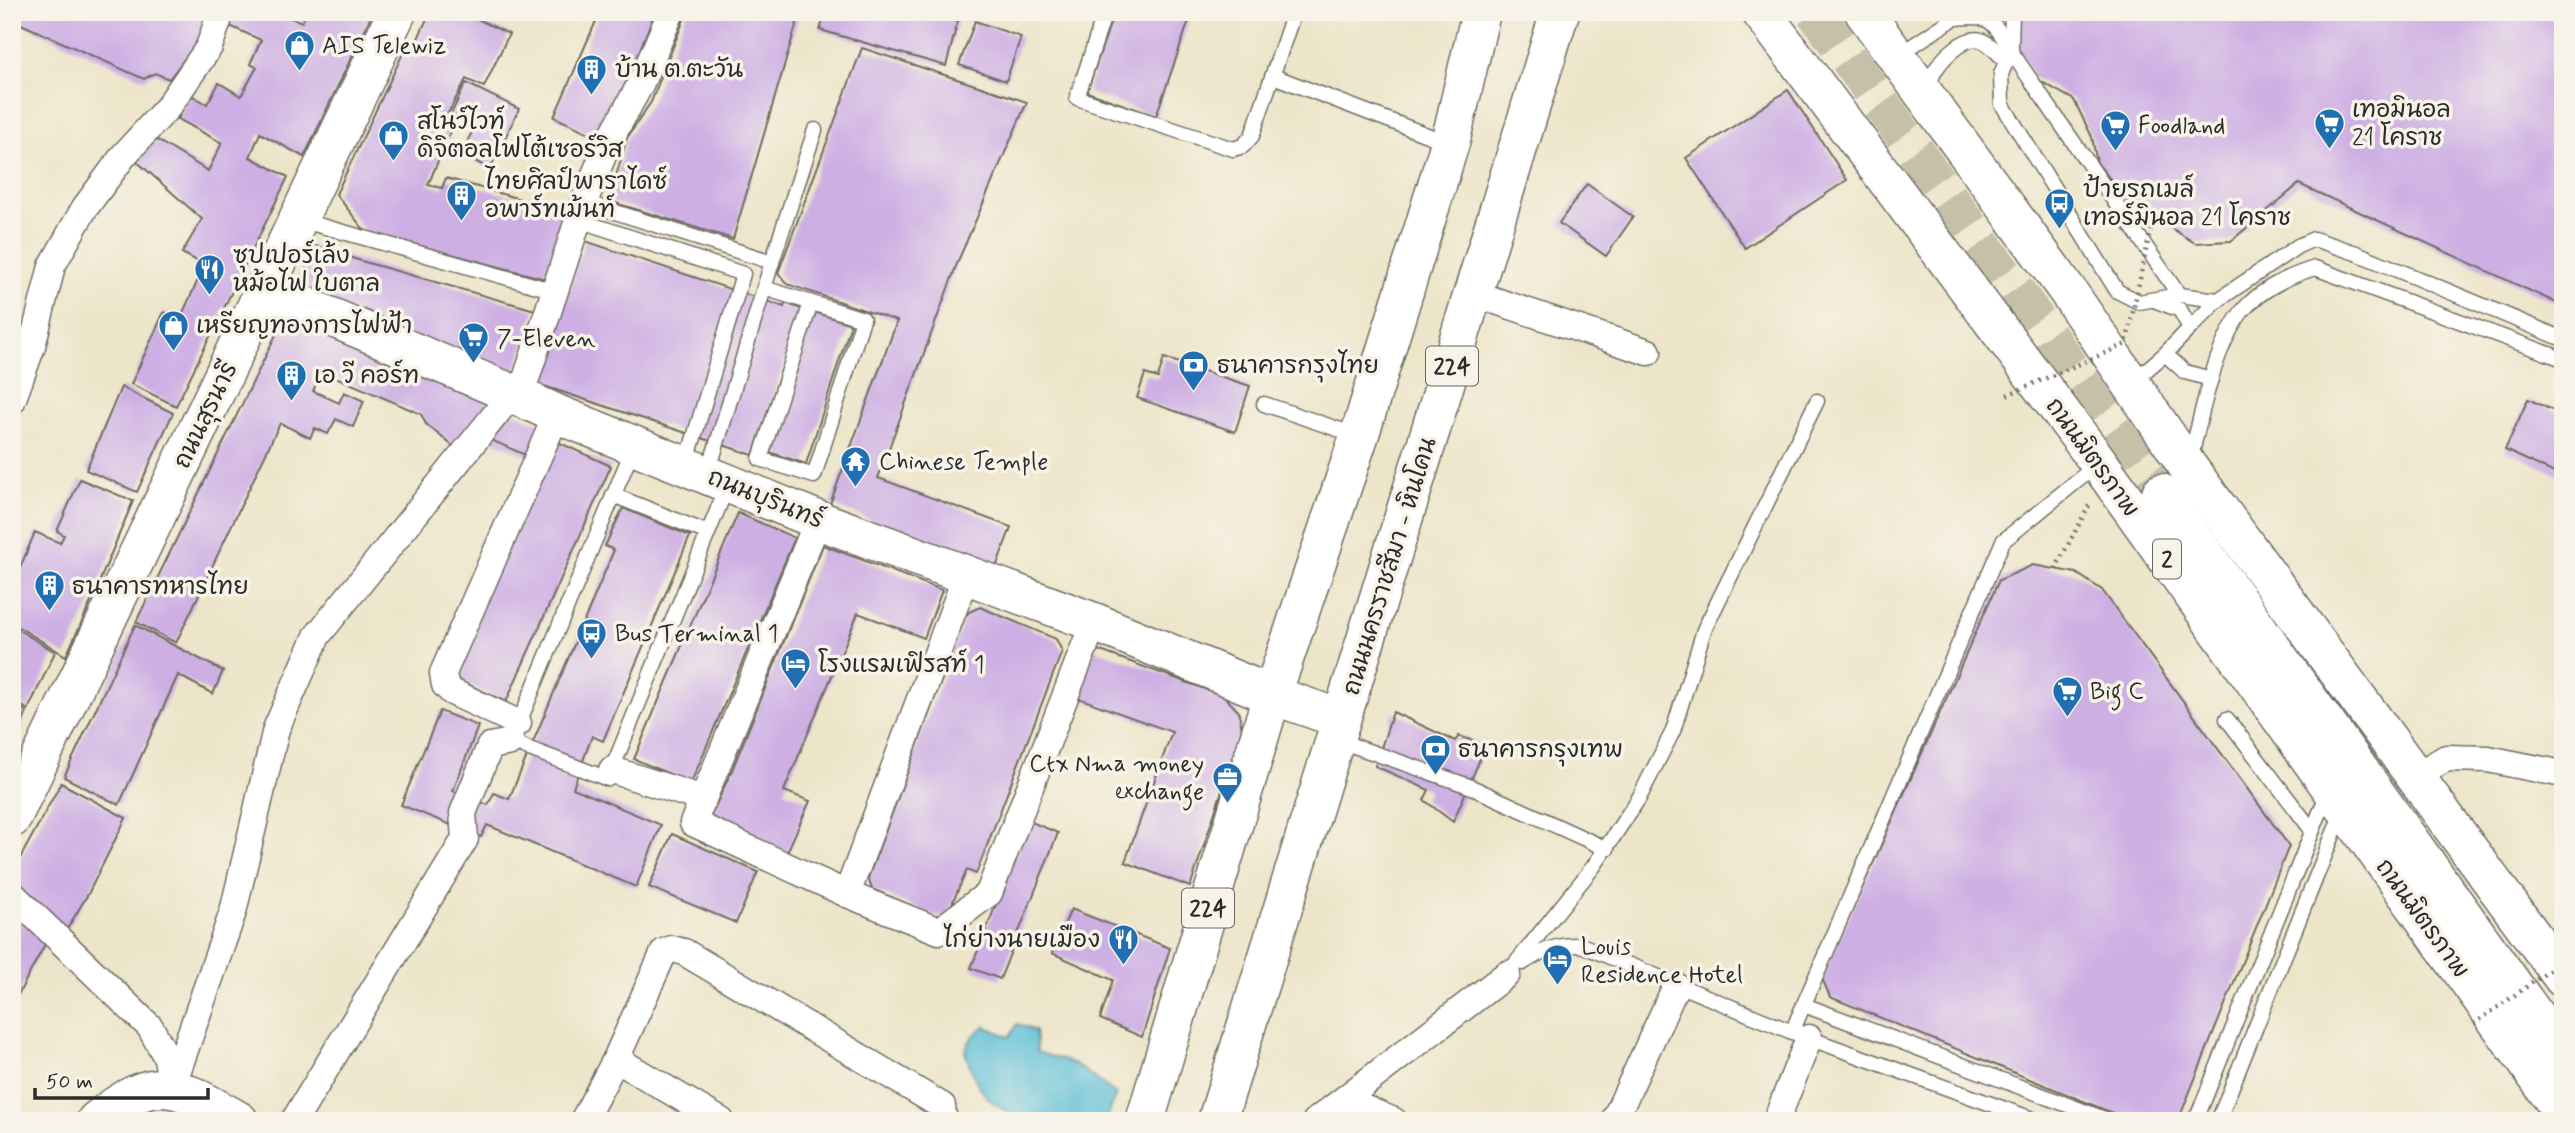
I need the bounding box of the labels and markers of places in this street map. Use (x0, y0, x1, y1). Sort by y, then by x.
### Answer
shop icon: AIS Telewiz (282, 28, 316, 72)
place label: AIS Telewiz (322, 31, 446, 62)
building icon: บ้าน ต.ตะวัน (575, 52, 609, 96)
place label: บ้าน ต.ตะวัน (615, 54, 743, 86)
place label: เทอมินอล 21 โคราช (2352, 95, 2451, 154)
place label: สโนว์ไวท์ ดิจิตอลโฟโต้เซอร์วิส (417, 105, 624, 166)
supermarket icon: เทอมินอล 21 โคราช (2312, 106, 2346, 150)
supermarket icon: Foodland (2098, 108, 2132, 152)
place label: Foodland (2138, 111, 2225, 142)
shop icon: สโนว์ไวท์ ดิจิตอลโฟโต้เซอร์วิส (377, 118, 411, 162)
place label: ไทยศิลป์พาราไดซ์ อพาร์ทเม้นท์ (484, 165, 668, 226)
place label: ป้ายรถเมล์ เทอร์มินอล 21 โคราช (2083, 173, 2291, 234)
building icon: ไทยศิลป์พาราไดซ์ อพาร์ทเม้นท์ (445, 178, 479, 222)
bus stop icon: ป้ายรถเมล์ เทอร์มินอล 21 โคราช (2043, 186, 2077, 230)
place label: ซุปเปอร์เล้ง หม้อไฟ ใบตาล (233, 239, 380, 300)
restaurant icon: ซุปเปอร์เล้ง หม้อไฟ ใบตาล (193, 252, 227, 296)
shop icon: เหรียญทองการไฟฟ้า (156, 308, 190, 352)
place label: เหรียญทองการไฟฟ้า (196, 309, 412, 342)
supermarket icon: 7-Eleven (457, 321, 491, 365)
place label: 7-Eleven (497, 324, 596, 355)
bank icon: ธนาคารกรุงไทย (1177, 348, 1211, 392)
place label: ธนาคารกรุงไทย (1217, 349, 1379, 383)
building icon: เอ วี คอร์ท (274, 358, 308, 402)
place label: เอ วี คอร์ท (314, 359, 419, 392)
temple icon: Chinese Temple (839, 444, 873, 488)
place label: Chinese Temple (879, 447, 1048, 478)
building icon: ธนาคารทหารไทย (32, 569, 66, 613)
place label: ธนาคารทหารไทย (72, 570, 249, 603)
bus stop icon: Bus Terminal 1 (575, 616, 609, 660)
place label: Bus Terminal 1 (615, 619, 778, 650)
hotel icon: โรงแรมเฟิรสท์ 1 (778, 647, 812, 691)
place label: โรงแรมเฟิรสท์ 1 (818, 648, 984, 681)
supermarket icon: Big C (2050, 674, 2084, 718)
place label: Big C (2090, 677, 2144, 711)
bank icon: ธนาคารกรุงเทพ (1418, 732, 1452, 776)
place label: ธนาคารกรุงเทพ (1458, 735, 1623, 767)
place label: Ctx Nma money exchange (1029, 749, 1204, 811)
office icon: Ctx Nma money exchange (1210, 760, 1244, 804)
restaurant icon: ไก่ย่างนายเมือง (1106, 922, 1140, 966)
place label: ไก่ย่างนายเมือง (943, 923, 1100, 956)
place label: Louis Residence Hotel (1581, 932, 1743, 991)
hotel icon: Louis Residence Hotel (1541, 943, 1575, 987)

